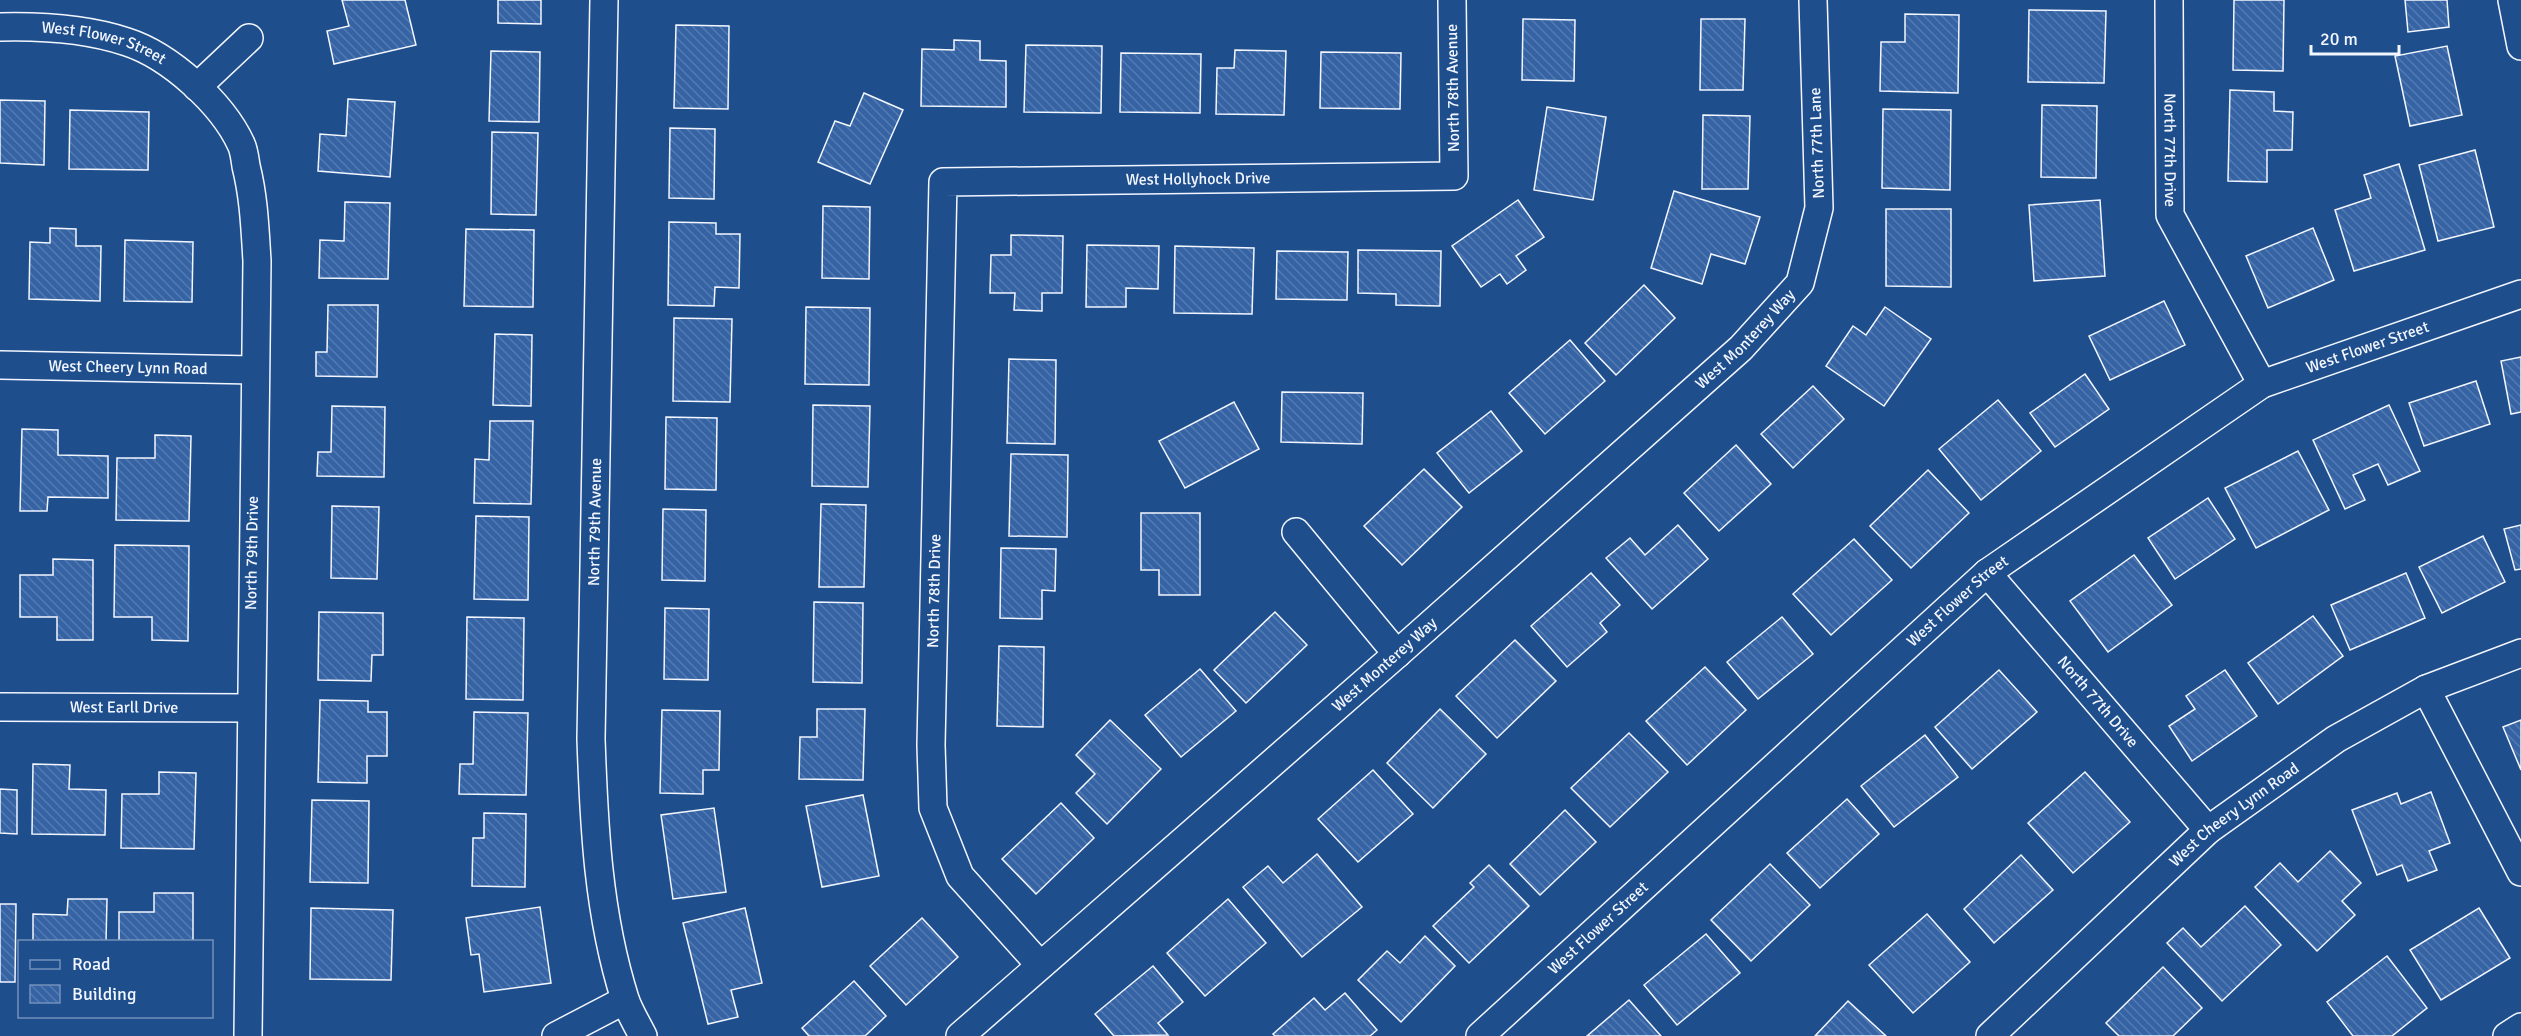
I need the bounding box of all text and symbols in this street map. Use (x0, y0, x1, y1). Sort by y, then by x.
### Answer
street label: West Flower Street (41, 17, 170, 69)
scale bar (2311, 18, 2400, 56)
street label: North 78th Avenue (1442, 24, 1464, 152)
text: 20 m (2320, 28, 2358, 50)
street label: North 77th Lane (1805, 87, 1829, 199)
street label: North 77th Drive (2159, 93, 2180, 207)
street label: West Hollyhock Drive (1125, 168, 1270, 190)
street label: West Monterey Way (1691, 285, 1800, 394)
street label: West Flower Street (2303, 317, 2432, 378)
street label: West Cheery Lynn Road (48, 356, 208, 379)
street label: North 79th Avenue (584, 458, 606, 586)
street label: North 79th Drive (241, 496, 263, 610)
street label: North 78th Drive (923, 534, 945, 648)
street label: West Flower Street (1903, 551, 2013, 651)
street label: West Monterey Way (1328, 613, 1442, 716)
street label: North 77th Drive (2053, 652, 2143, 752)
street label: West Earll Drive (70, 697, 178, 718)
street label: West Cheery Lynn Road (2165, 758, 2303, 871)
street label: West Flower Street (1544, 877, 1653, 979)
legend (18, 940, 213, 1018)
text: Road (72, 953, 111, 975)
text: Building (72, 983, 136, 1005)

